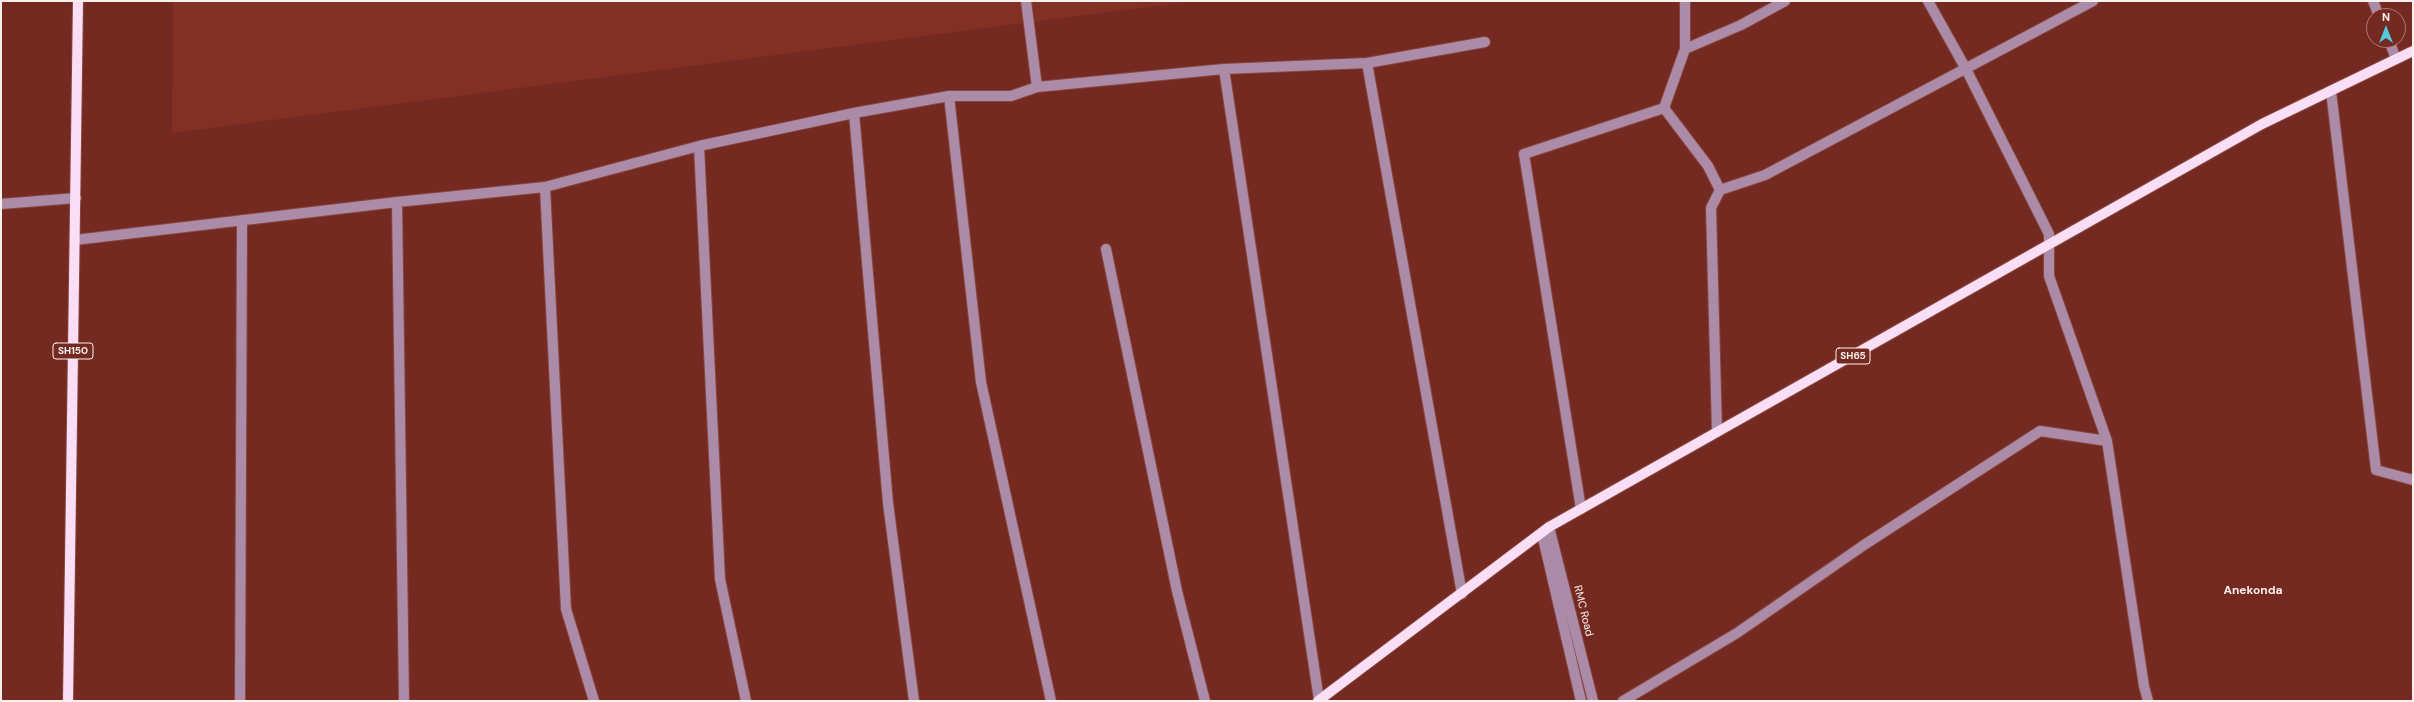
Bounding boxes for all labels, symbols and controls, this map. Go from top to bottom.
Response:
north arrow [2366,8,2406,48]
text: N [2382,10,2390,24]
road number: SH150 [53,343,93,359]
road number: SH65 [1836,348,1870,364]
street label: RMC Road [1570,584,1596,638]
district label: Anekonda [2223,584,2283,598]

